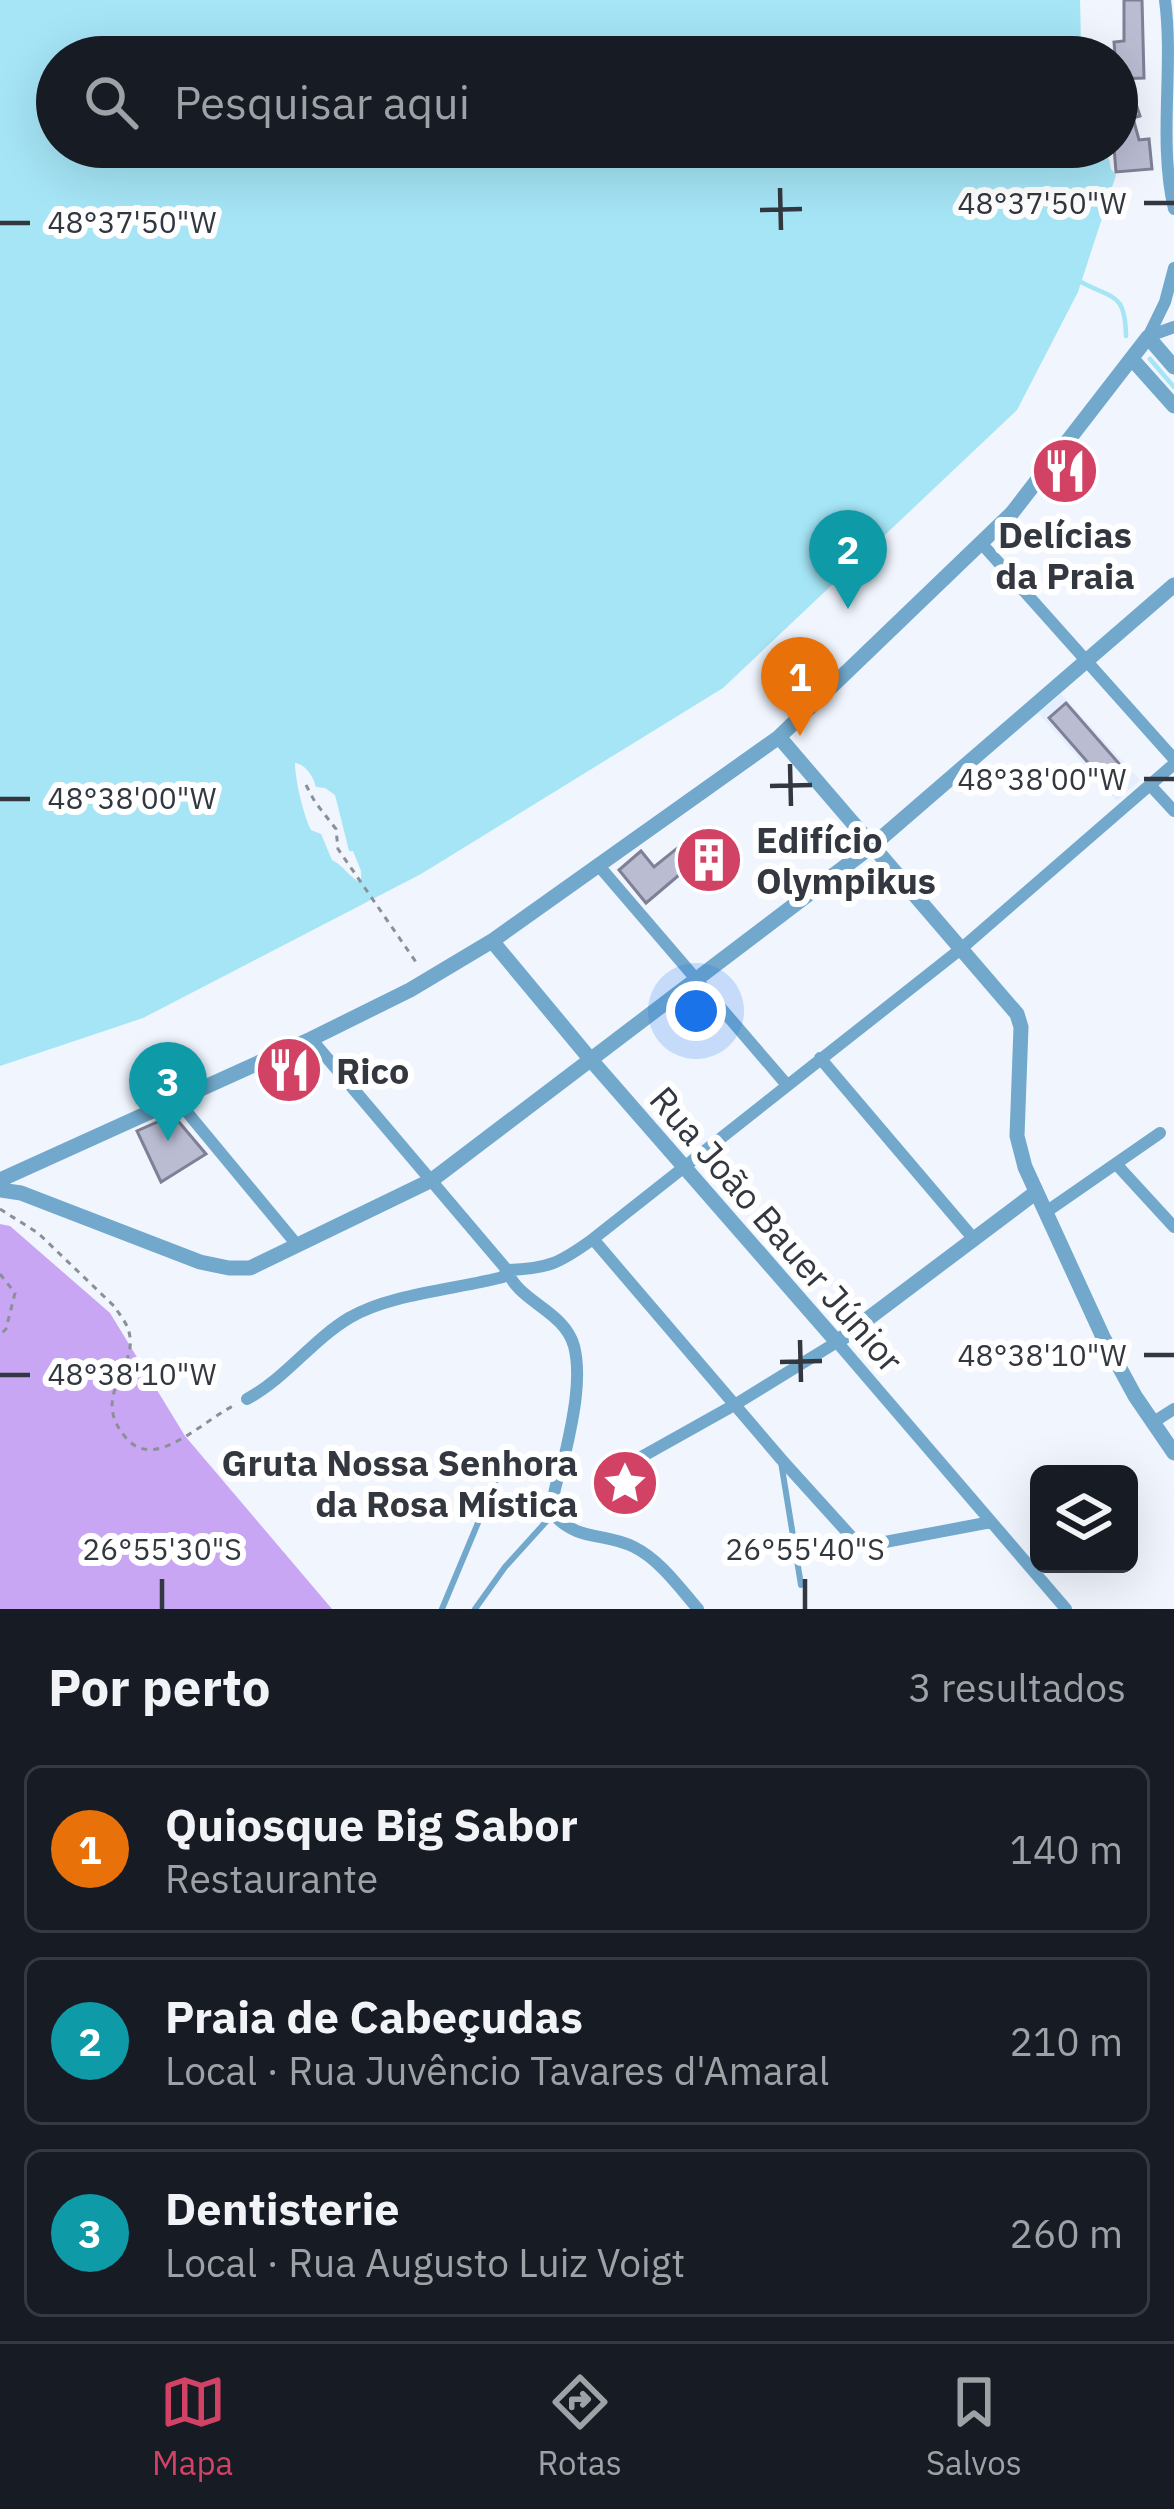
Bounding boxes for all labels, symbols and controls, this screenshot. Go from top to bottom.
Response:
search box [36,36,1138,168]
icon: search [78,69,144,135]
text: Pesquisar aqui [174,73,470,131]
text: 48°37'50"W [957,183,1127,222]
text: 48°37'50"W [47,202,217,241]
restaurant icon: Delícias da Praia [1030,436,1100,506]
pin: 2 [809,510,887,609]
place label: Delícias da Praia [995,511,1135,599]
pin: 1 [761,637,839,736]
text: 48°38'00"W [957,759,1127,798]
text: 48°38'00"W [47,778,217,817]
place label: Edifício Olympikus [756,816,936,904]
building icon: Edifício Olympikus [674,825,744,895]
your location [666,981,726,1041]
restaurant icon: Rico [254,1035,324,1105]
pin: 3 [129,1042,207,1141]
place label: Rico [336,1047,409,1094]
street label: Rua João Bauer Júnior [640,1076,914,1382]
text: 48°38'10"W [957,1335,1127,1374]
text: 48°38'10"W [47,1354,217,1393]
place label: Gruta Nossa Senhora da Rosa Mística [222,1439,578,1527]
place icon: Gruta Nossa Senhora da Rosa Mística [590,1448,660,1518]
map controls [1030,1465,1138,1573]
button: layers [1030,1465,1138,1573]
text: 26°55'30"S [82,1529,242,1568]
text: 26°55'40"S [725,1529,885,1568]
text: Por perto [48,1654,270,1720]
text: 3 resultados [908,1662,1126,1713]
text: Quiosque Big Sabor [165,1795,578,1853]
text: 1 [78,1824,102,1875]
text: 140 m [1010,1824,1123,1875]
text: Restaurante [165,1853,378,1904]
text: Praia de Cabeçudas [165,1987,583,2045]
text: 2 [78,2016,102,2067]
text: 210 m [1010,2016,1123,2067]
text: Local · Rua Juvêncio Tavares d'Amaral [165,2045,829,2096]
text: Dentisterie [165,2179,400,2237]
text: 3 [78,2208,102,2259]
text: 260 m [1010,2208,1123,2259]
text: Local · Rua Augusto Luiz Voigt [165,2237,685,2288]
tab: Mapa [152,2369,233,2484]
tab: Rotas [537,2369,622,2484]
tab: Salvos [926,2369,1022,2484]

